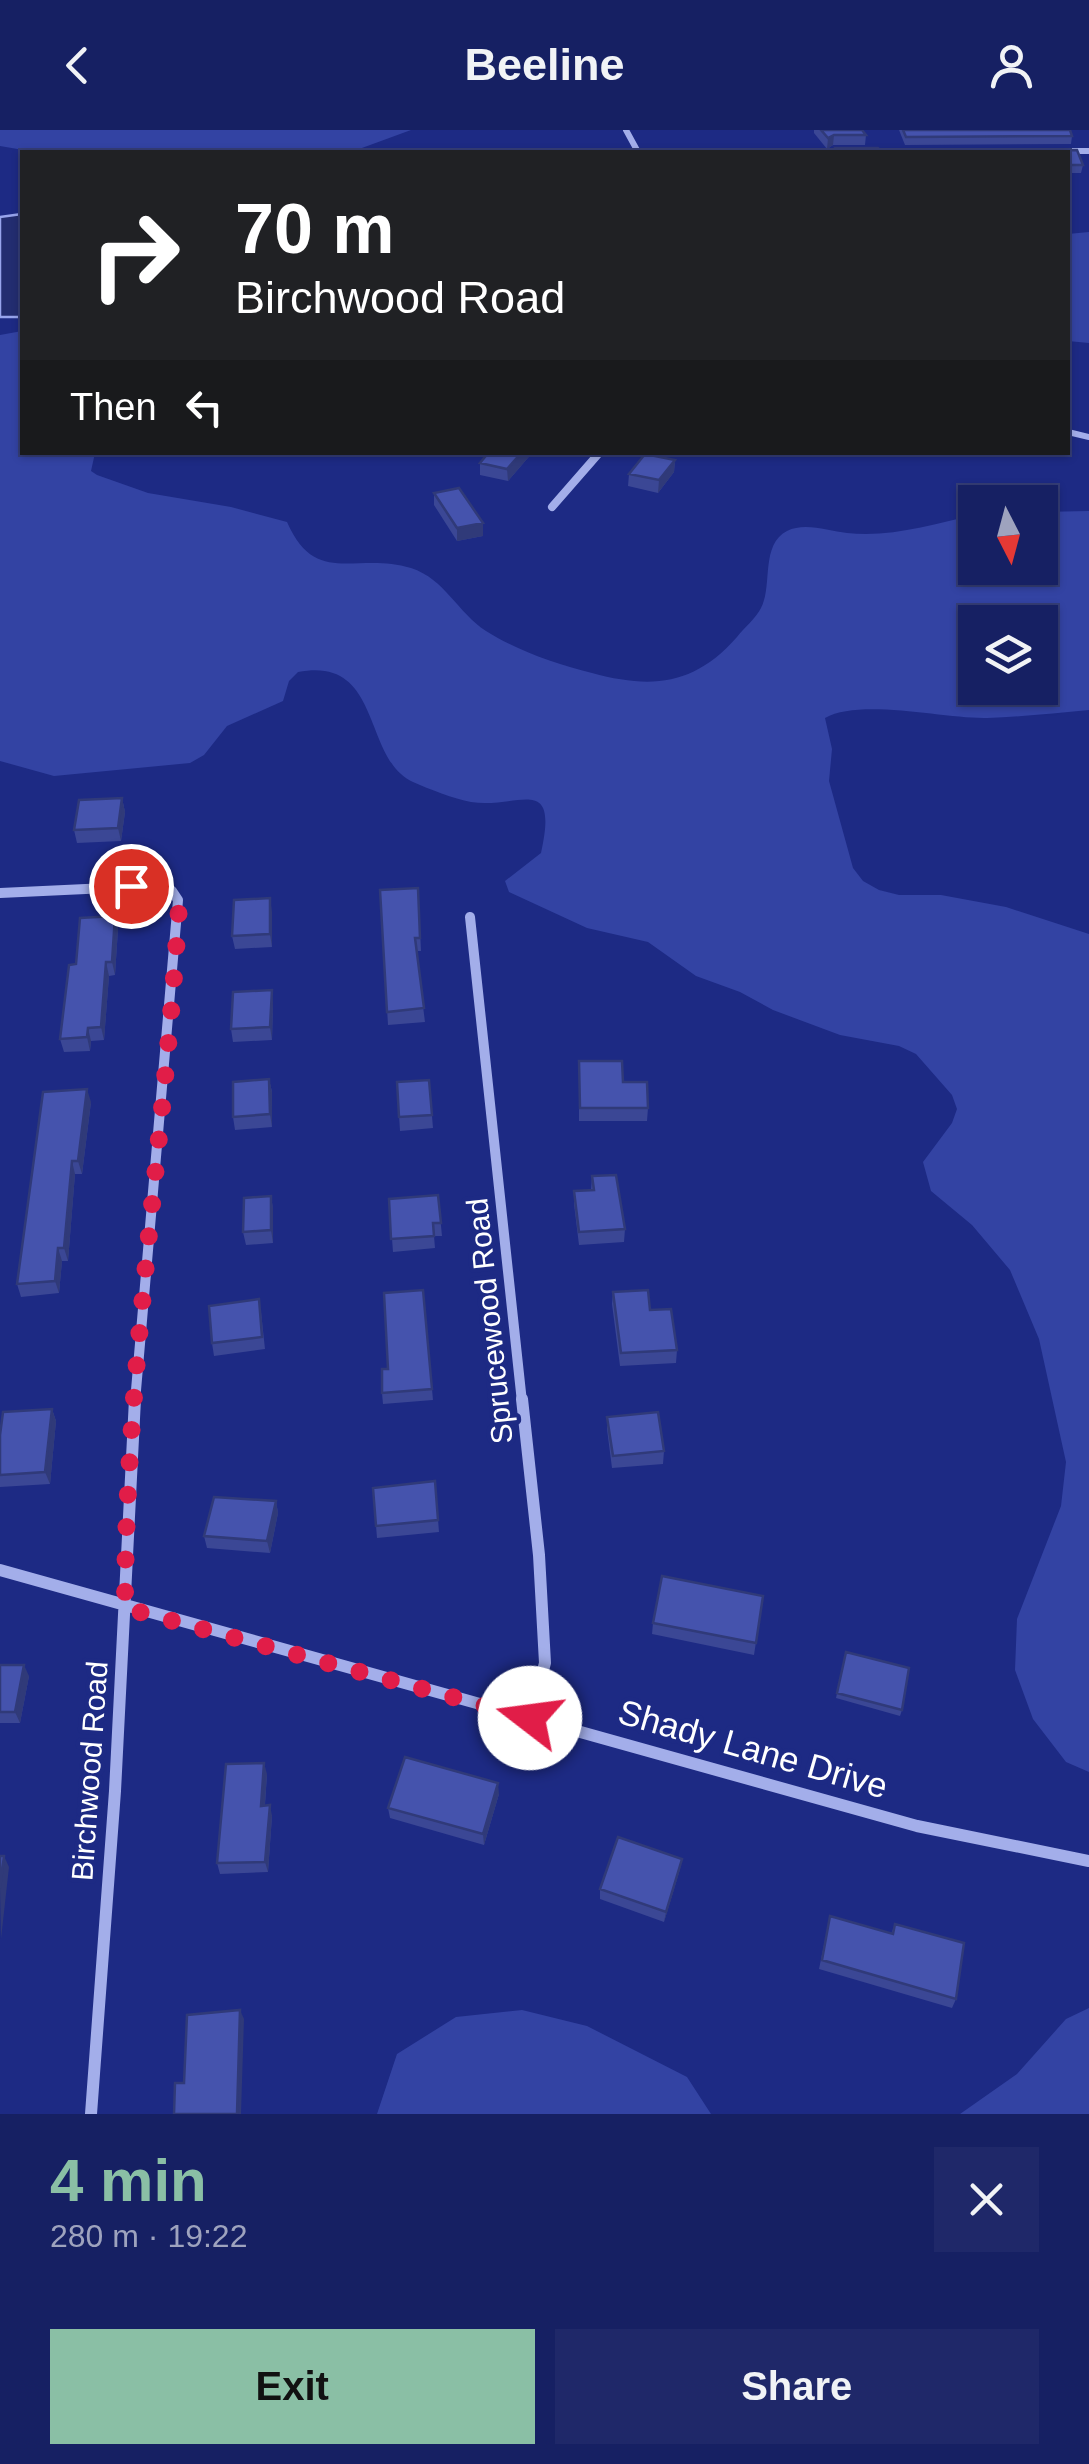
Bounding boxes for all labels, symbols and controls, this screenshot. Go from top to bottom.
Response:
icon: back [50,38,105,93]
icon: person [984,38,1039,93]
text: Beeline [464,39,625,90]
icon: right [70,190,200,320]
text: 70 m [235,190,395,268]
text: Birchwood Road [235,272,565,323]
icon: left [177,380,232,435]
text: Then [70,386,157,428]
north arrow [958,485,1058,585]
map controls [958,485,1058,705]
button: layers [958,605,1058,705]
pin [89,844,174,929]
icon: arrive [104,859,159,914]
street label: Sprucewood Road [460,1197,519,1446]
street label: Birchwood Road [65,1660,114,1882]
position arrow [478,1666,582,1770]
street label: Shady Lane Drive [614,1691,892,1806]
text: 4 min [50,2147,207,2214]
button: close [934,2147,1039,2252]
text: 280 m · 19:22 [50,2218,247,2254]
button: Exit [50,2329,535,2444]
button: Share [555,2329,1039,2444]

